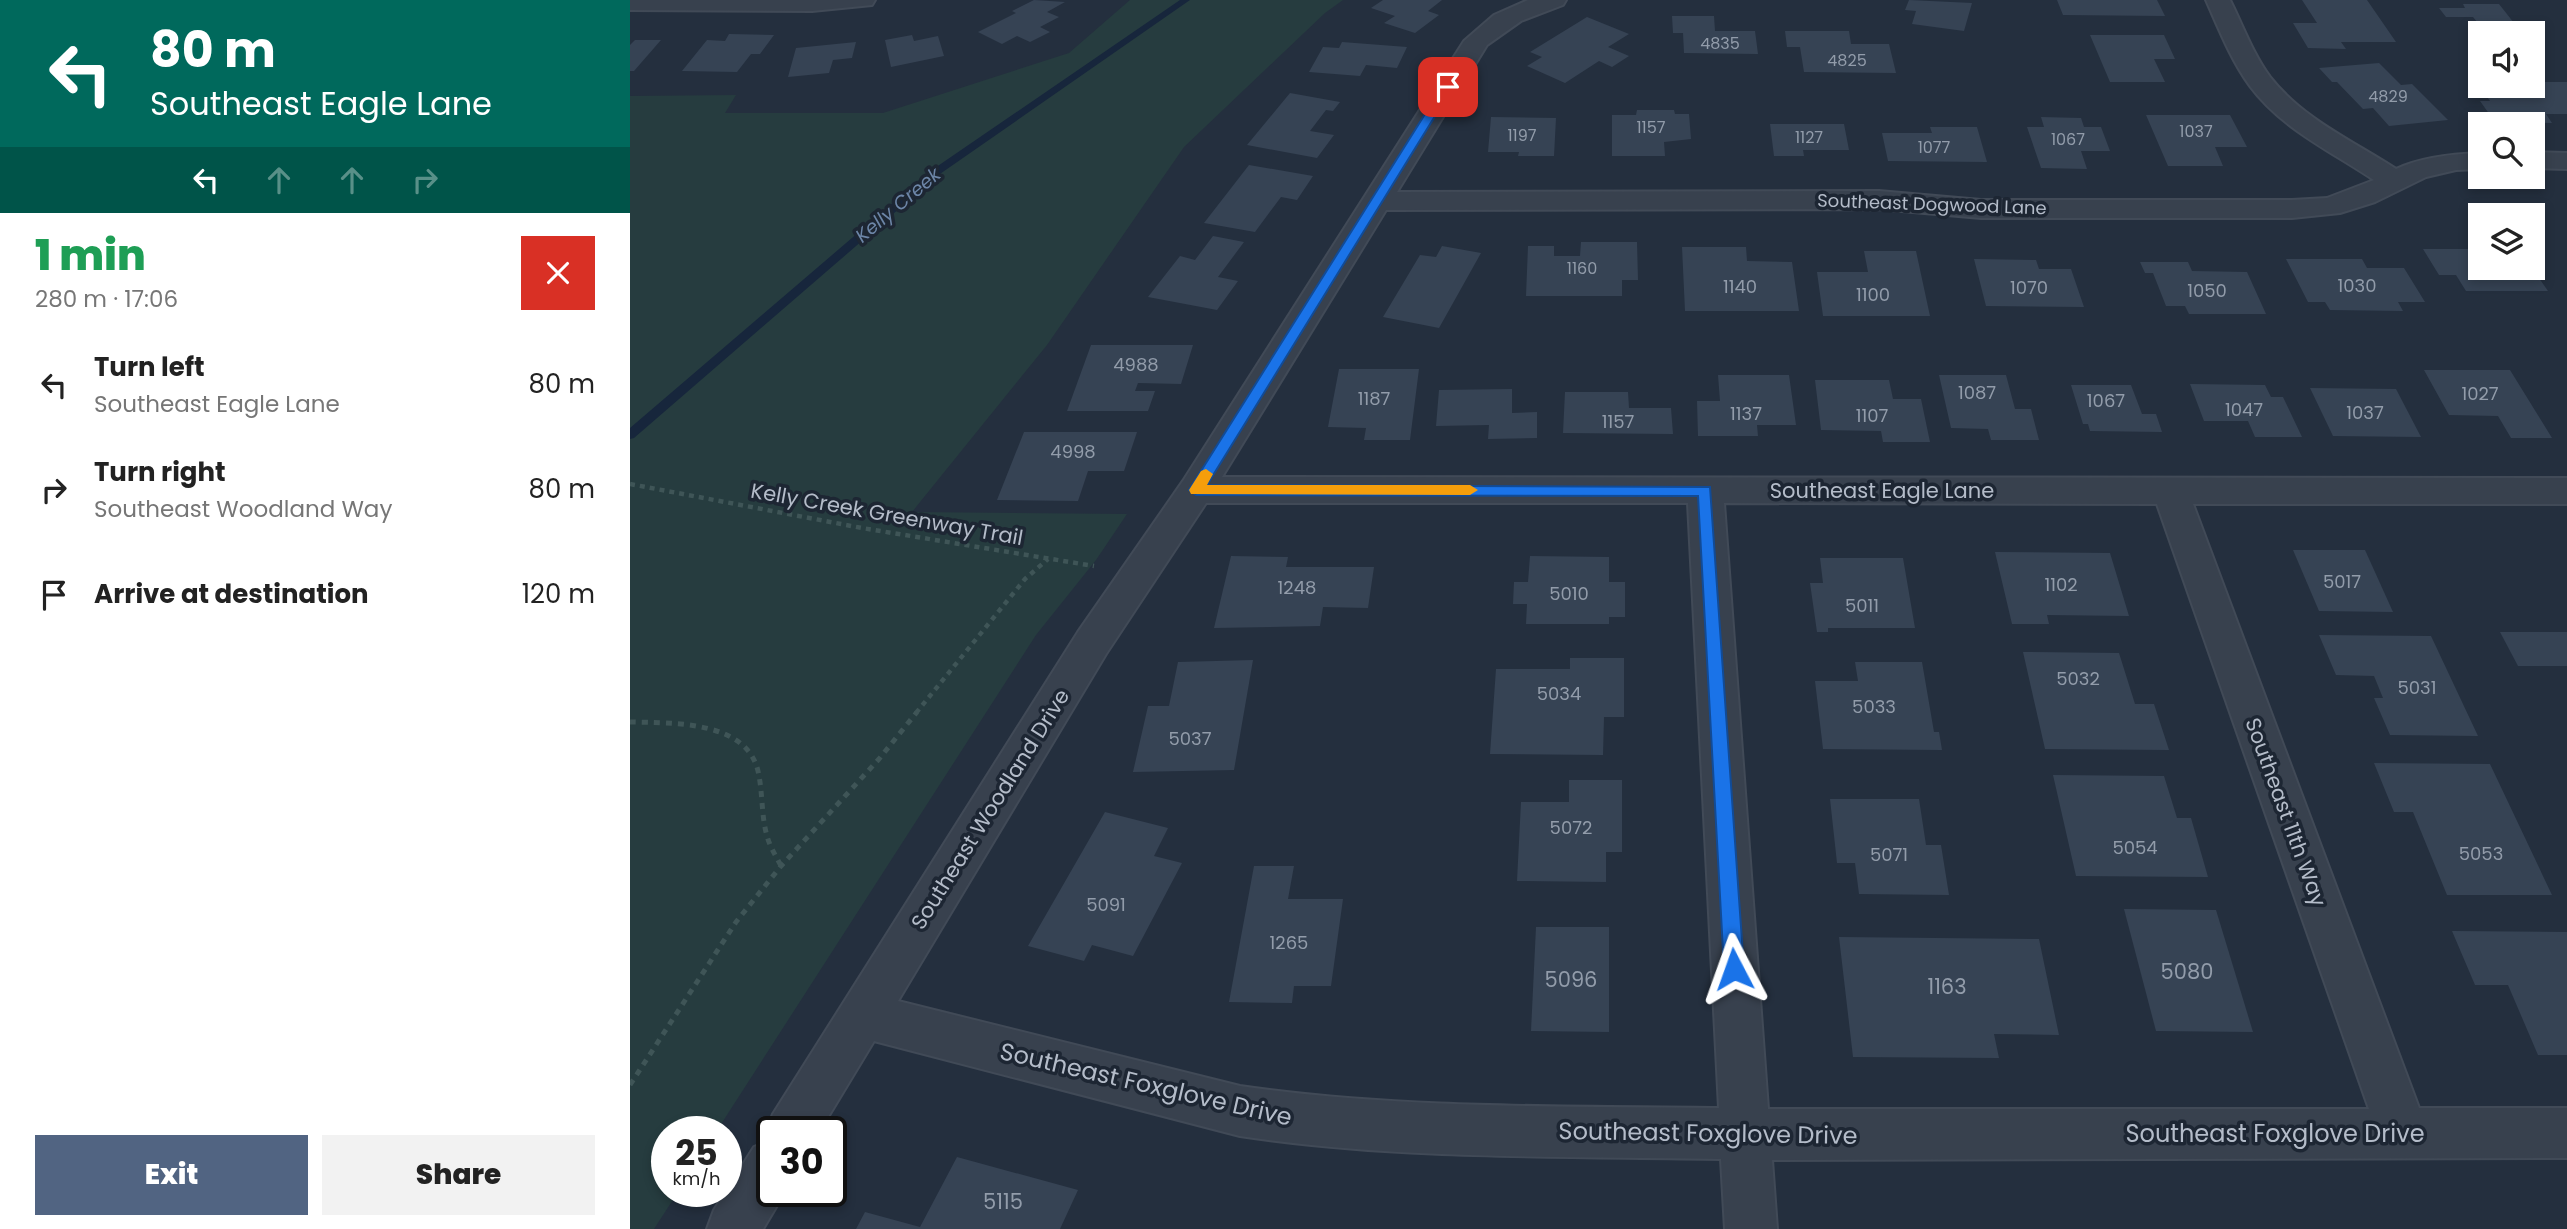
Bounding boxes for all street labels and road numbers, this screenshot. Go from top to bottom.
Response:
street label: Southeast Dogwood Lane [1817,188,2047,220]
street label: Kelly Creek Greenway Trail [749,476,1025,552]
street label: Southeast Eagle Lane [1770,476,1994,505]
street label: Southeast Woodland Drive [904,683,1076,935]
street label: Southeast 11th Way [2238,714,2334,910]
street label: Southeast Foxglove Drive [997,1034,1295,1134]
street label: Southeast Foxglove Drive [1558,1114,1858,1152]
street label: Southeast Foxglove Drive [2125,1117,2425,1150]

